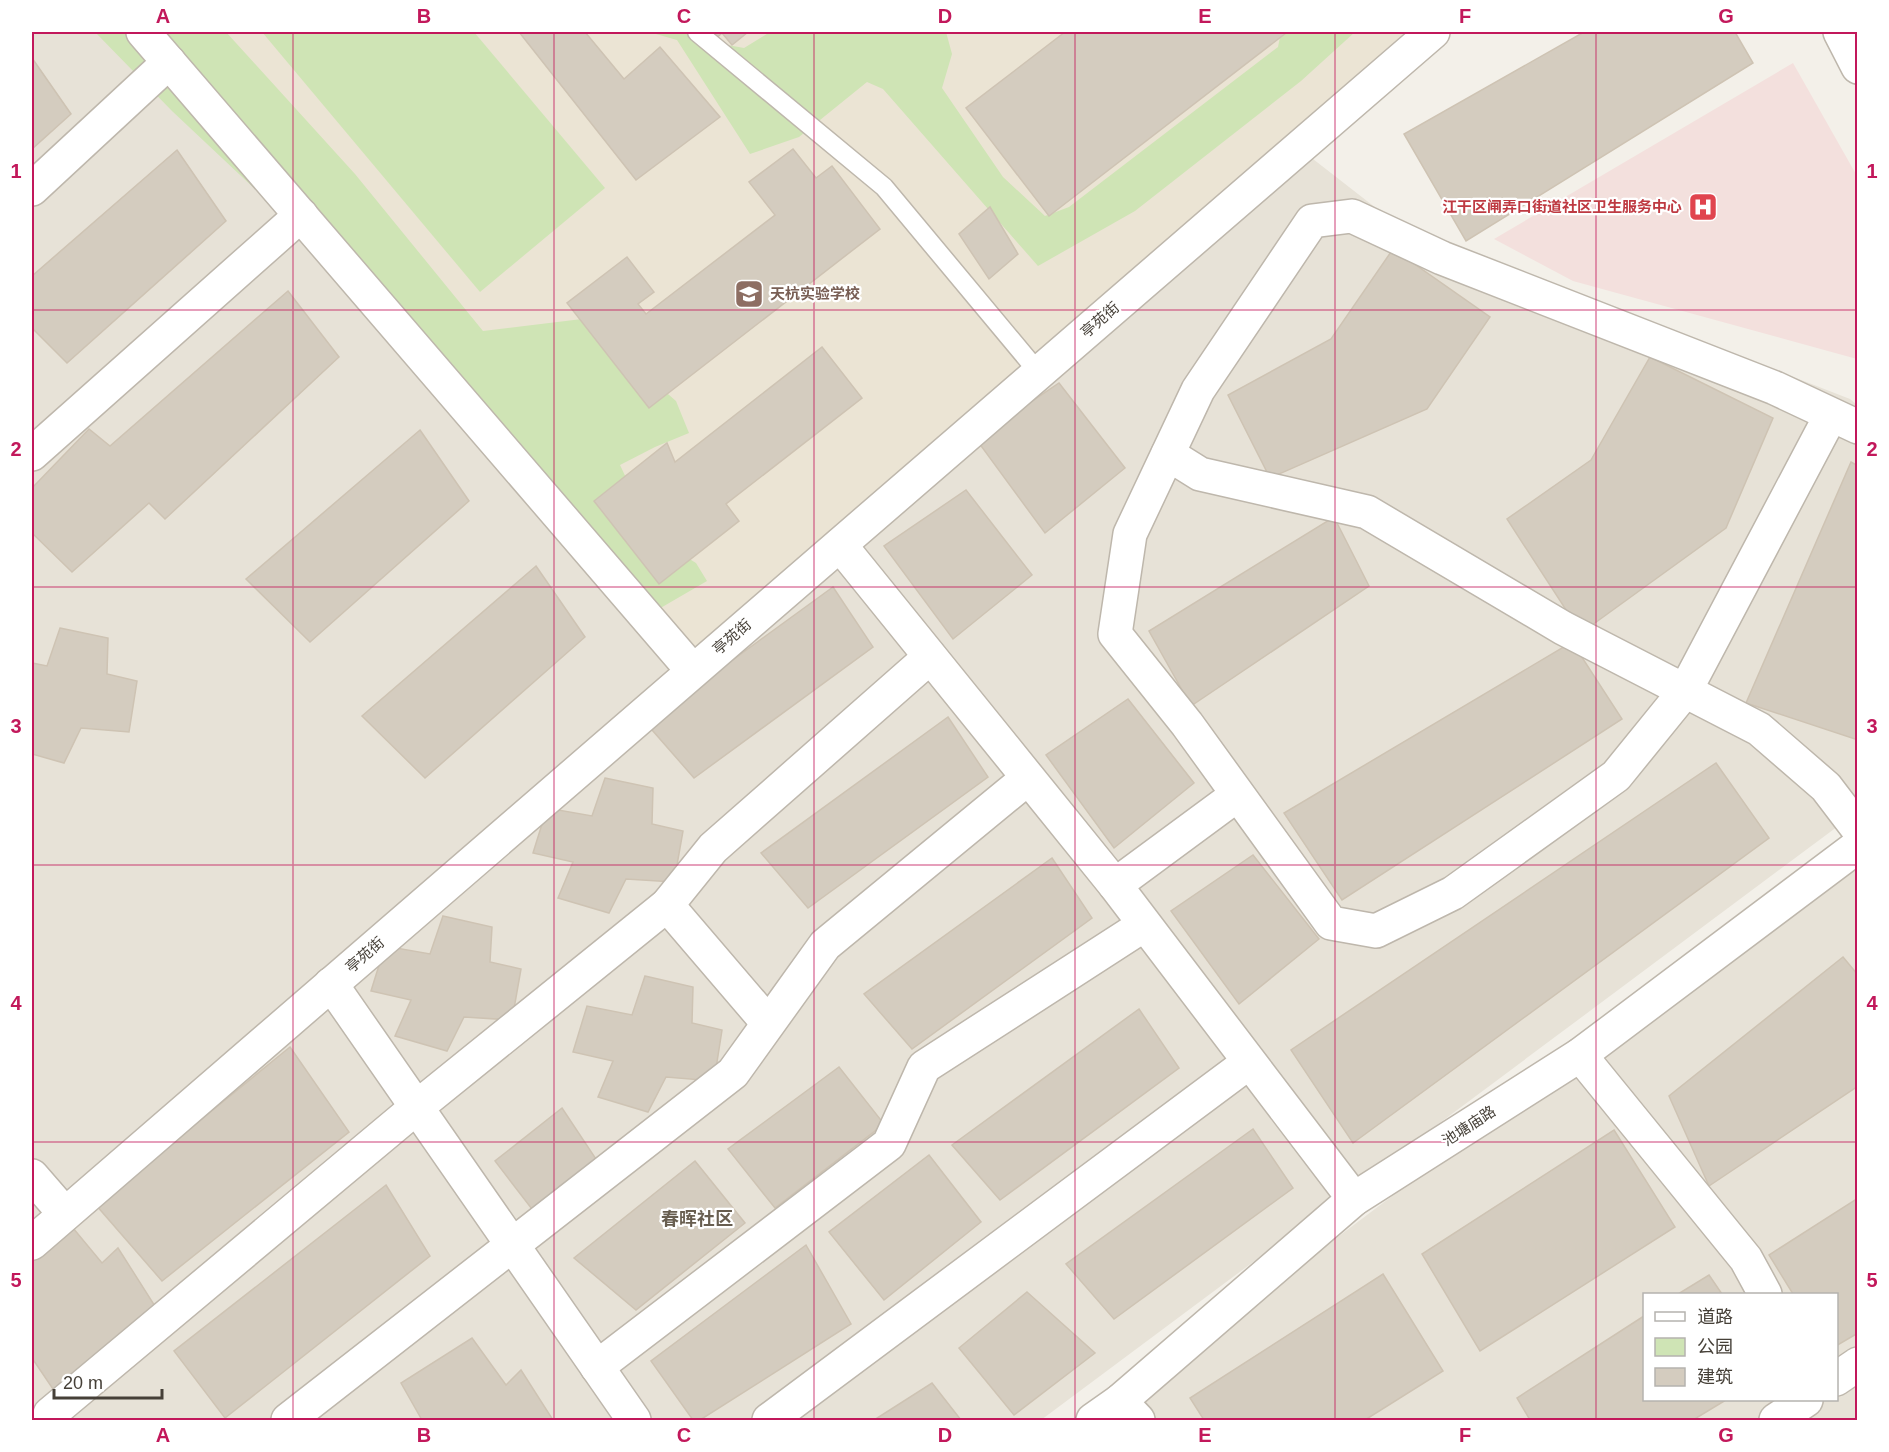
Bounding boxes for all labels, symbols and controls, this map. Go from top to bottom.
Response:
text: A [156,5,170,27]
text: B [417,5,431,27]
text: C [677,5,691,27]
text: D [938,5,952,27]
text: E [1198,5,1212,27]
text: F [1459,5,1471,27]
text: G [1718,5,1734,27]
text: 1 [10,160,22,182]
text: 1 [1866,160,1878,182]
hospital icon: 江干区闸弄口街道社区卫生服务中心 [1687,191,1719,223]
place label: 江干区闸弄口街道社区卫生服务中心 [1442,198,1682,215]
school or university icon: 天杭实验学校 [733,278,765,310]
place label: 天杭实验学校 [770,285,860,302]
street label: 亭苑街 [1077,298,1122,341]
text: 2 [10,438,22,460]
text: 2 [1866,438,1878,460]
street label: 亭苑街 [709,615,754,658]
text: 3 [10,715,22,737]
text: 3 [1866,715,1878,737]
street label: 亭苑街 [342,933,387,976]
text: 4 [10,992,22,1014]
text: 4 [1866,992,1878,1014]
street label: 池塘庙路 [1439,1102,1499,1149]
district label: 春晖社区 [661,1209,733,1229]
text: 5 [10,1269,22,1291]
text: 5 [1866,1269,1878,1291]
legend [1643,1293,1838,1401]
text: 道路 [1697,1307,1733,1327]
text: 公园 [1697,1337,1733,1357]
scale bar [54,1362,162,1400]
text: 建筑 [1697,1367,1733,1387]
text: 20 m [63,1373,103,1393]
text: A [156,1424,170,1446]
text: B [417,1424,431,1446]
text: C [677,1424,691,1446]
text: D [938,1424,952,1446]
text: E [1198,1424,1212,1446]
text: F [1459,1424,1471,1446]
text: G [1718,1424,1734,1446]

